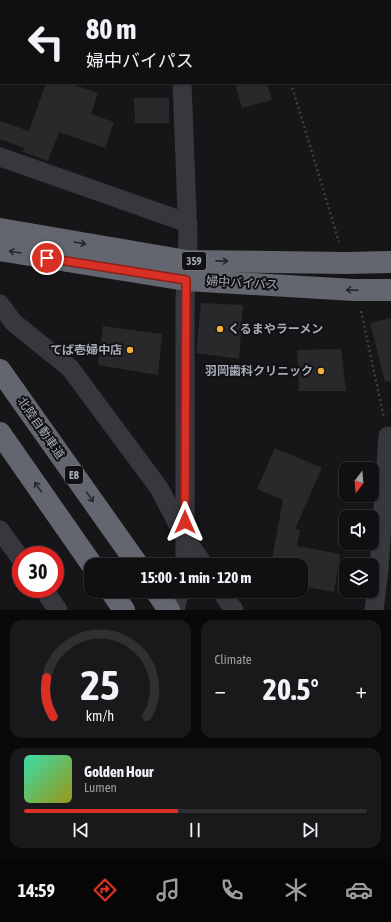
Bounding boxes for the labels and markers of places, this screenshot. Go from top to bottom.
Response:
pin [30,241,64,275]
place label: くるまやラーメン [228,322,323,336]
marker: くるまやラーメン [215,324,225,334]
place label: てば壱婦中店 [50,343,122,357]
marker: てば壱婦中店 [125,345,135,355]
place label: 羽岡歯科クリニック [205,364,313,378]
marker: 羽岡歯科クリニック [316,366,326,376]

